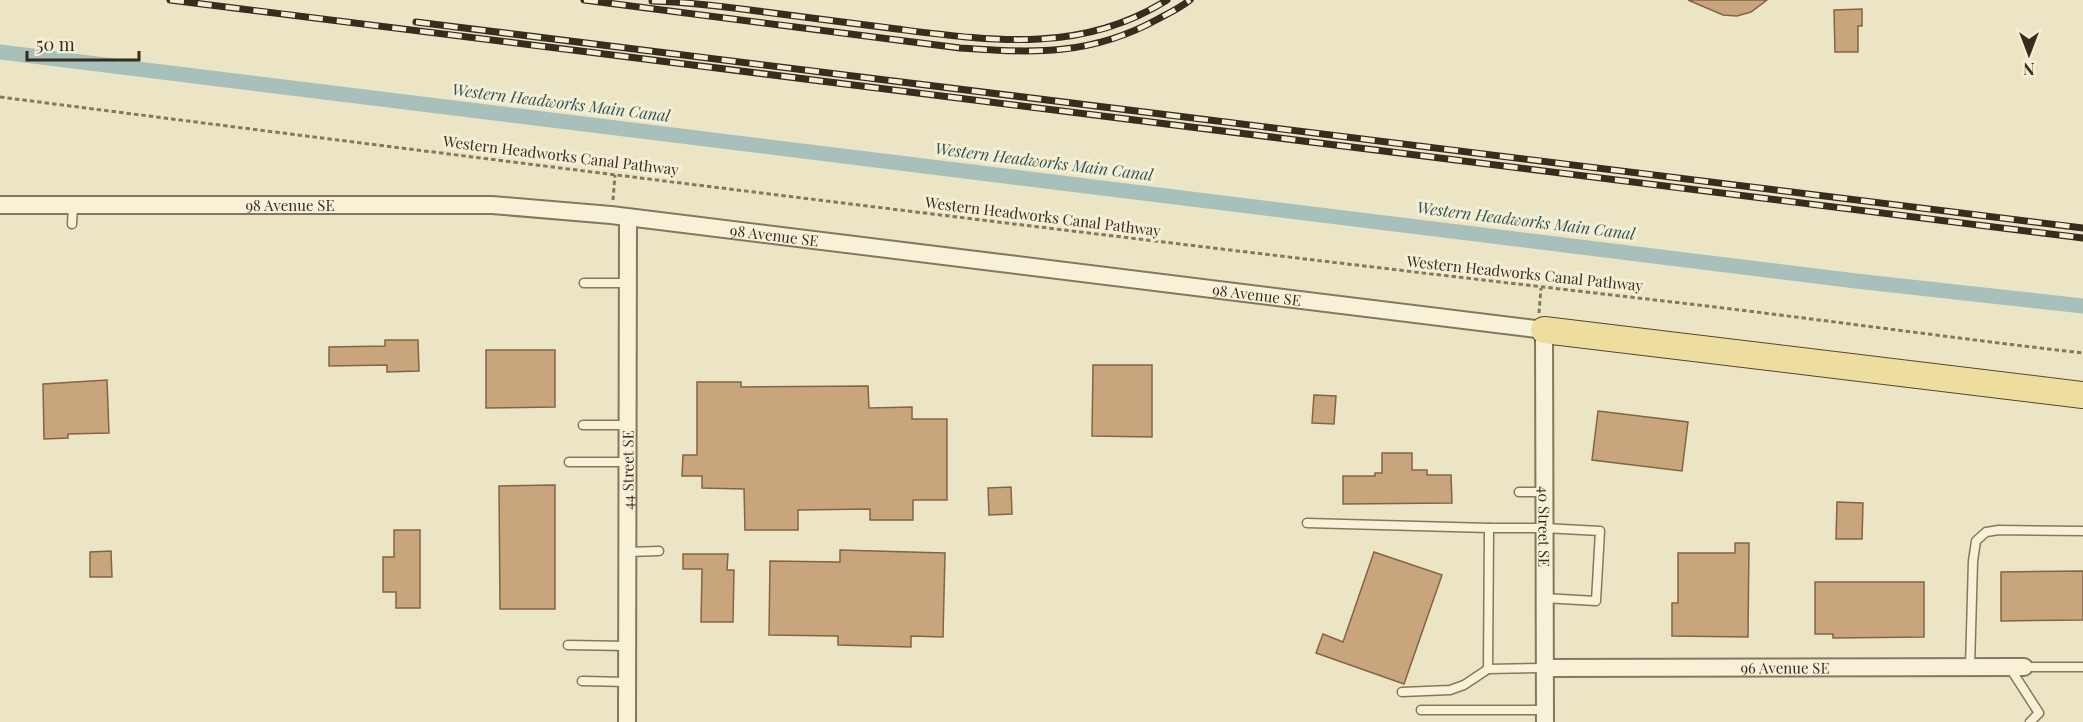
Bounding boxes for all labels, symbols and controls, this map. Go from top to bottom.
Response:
scale bar [27,24,140,62]
north arrow [1999,24,2059,84]
text: 50 m [36,32,75,56]
text: N [2023,59,2035,80]
water label: Western Headworks Main Canal [451,78,672,126]
street label: Western Headworks Canal Pathway [441,130,680,179]
water label: Western Headworks Main Canal [934,137,1155,185]
street label: Western Headworks Canal Pathway [923,191,1162,240]
street label: 98 Avenue SE [245,195,335,215]
water label: Western Headworks Main Canal [1416,196,1637,244]
street label: 98 Avenue SE [729,220,820,251]
street label: Western Headworks Canal Pathway [1405,251,1645,295]
street label: 98 Avenue SE [1211,279,1302,310]
street label: 44 Street SE [617,430,638,510]
street label: 40 Street SE [1534,486,1555,567]
street label: 96 Avenue SE [1740,657,1830,678]

